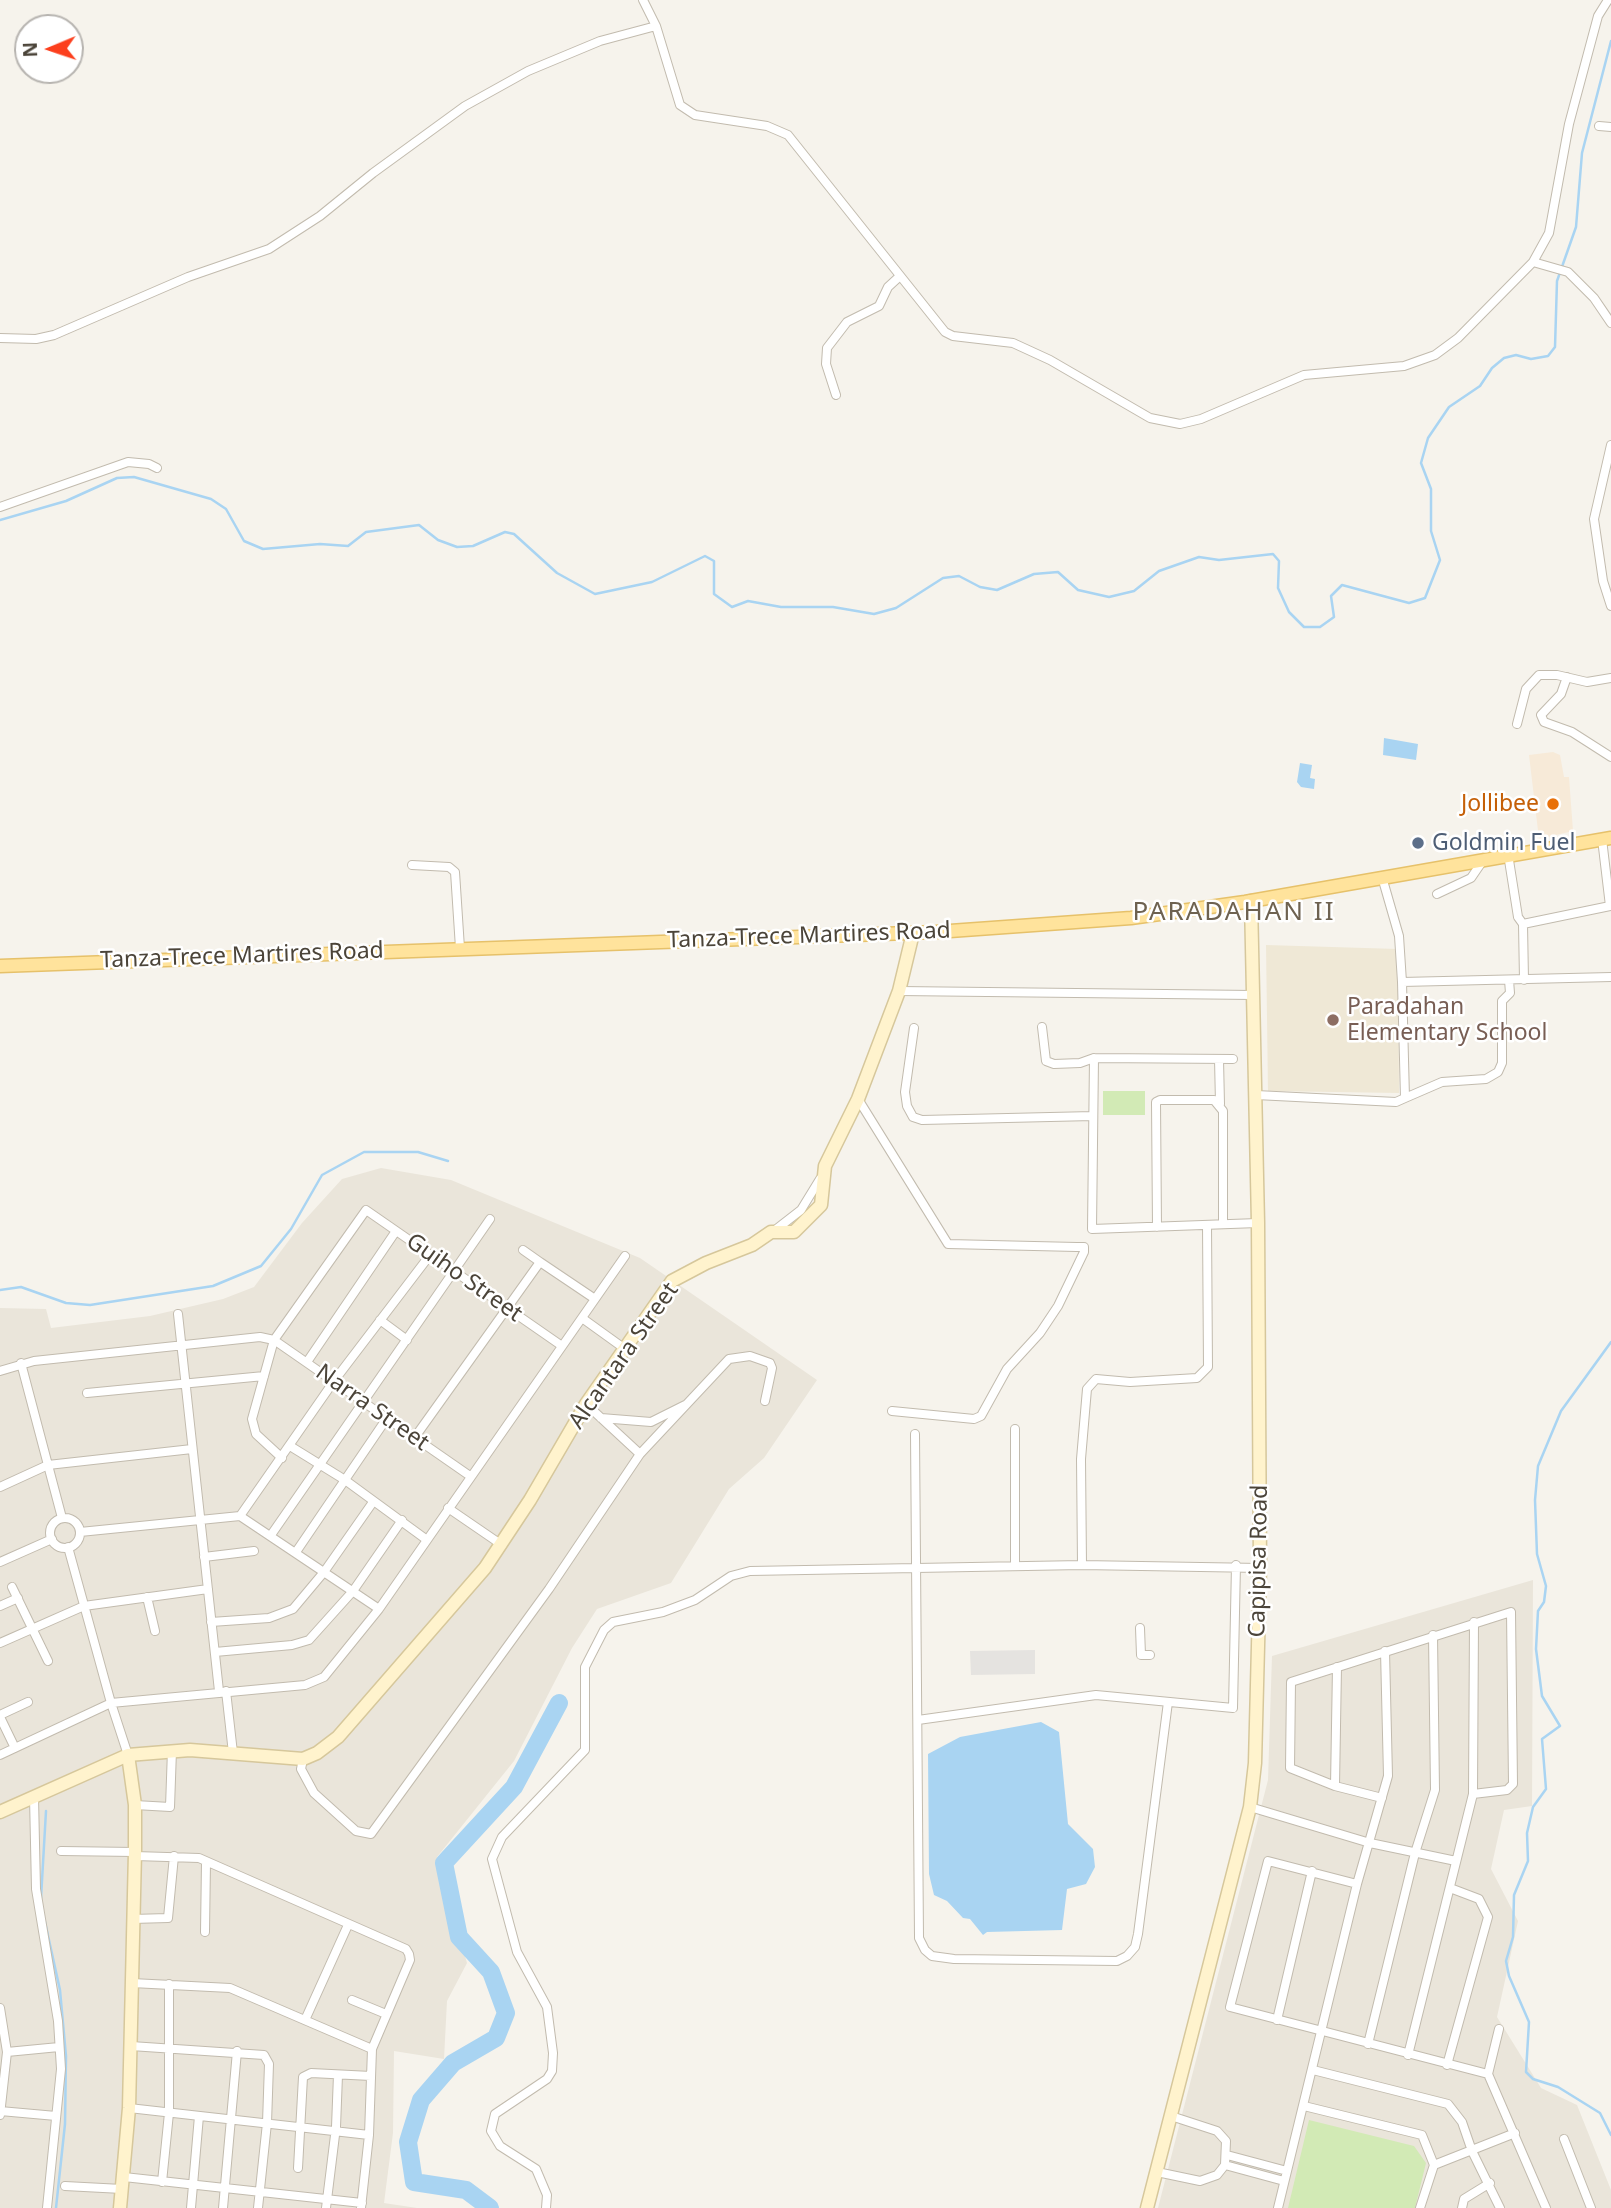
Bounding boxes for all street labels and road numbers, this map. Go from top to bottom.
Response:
street label: Tanza-Trece Martires Road [667,917,951,955]
street label: Tanza-Trece Martires Road [100,937,384,975]
street label: Guiho Street [401,1228,527,1328]
street label: Alcantara Street [563,1278,685,1434]
street label: Narra Street [310,1359,434,1457]
street label: Capipisa Road [1244,1484,1274,1638]

